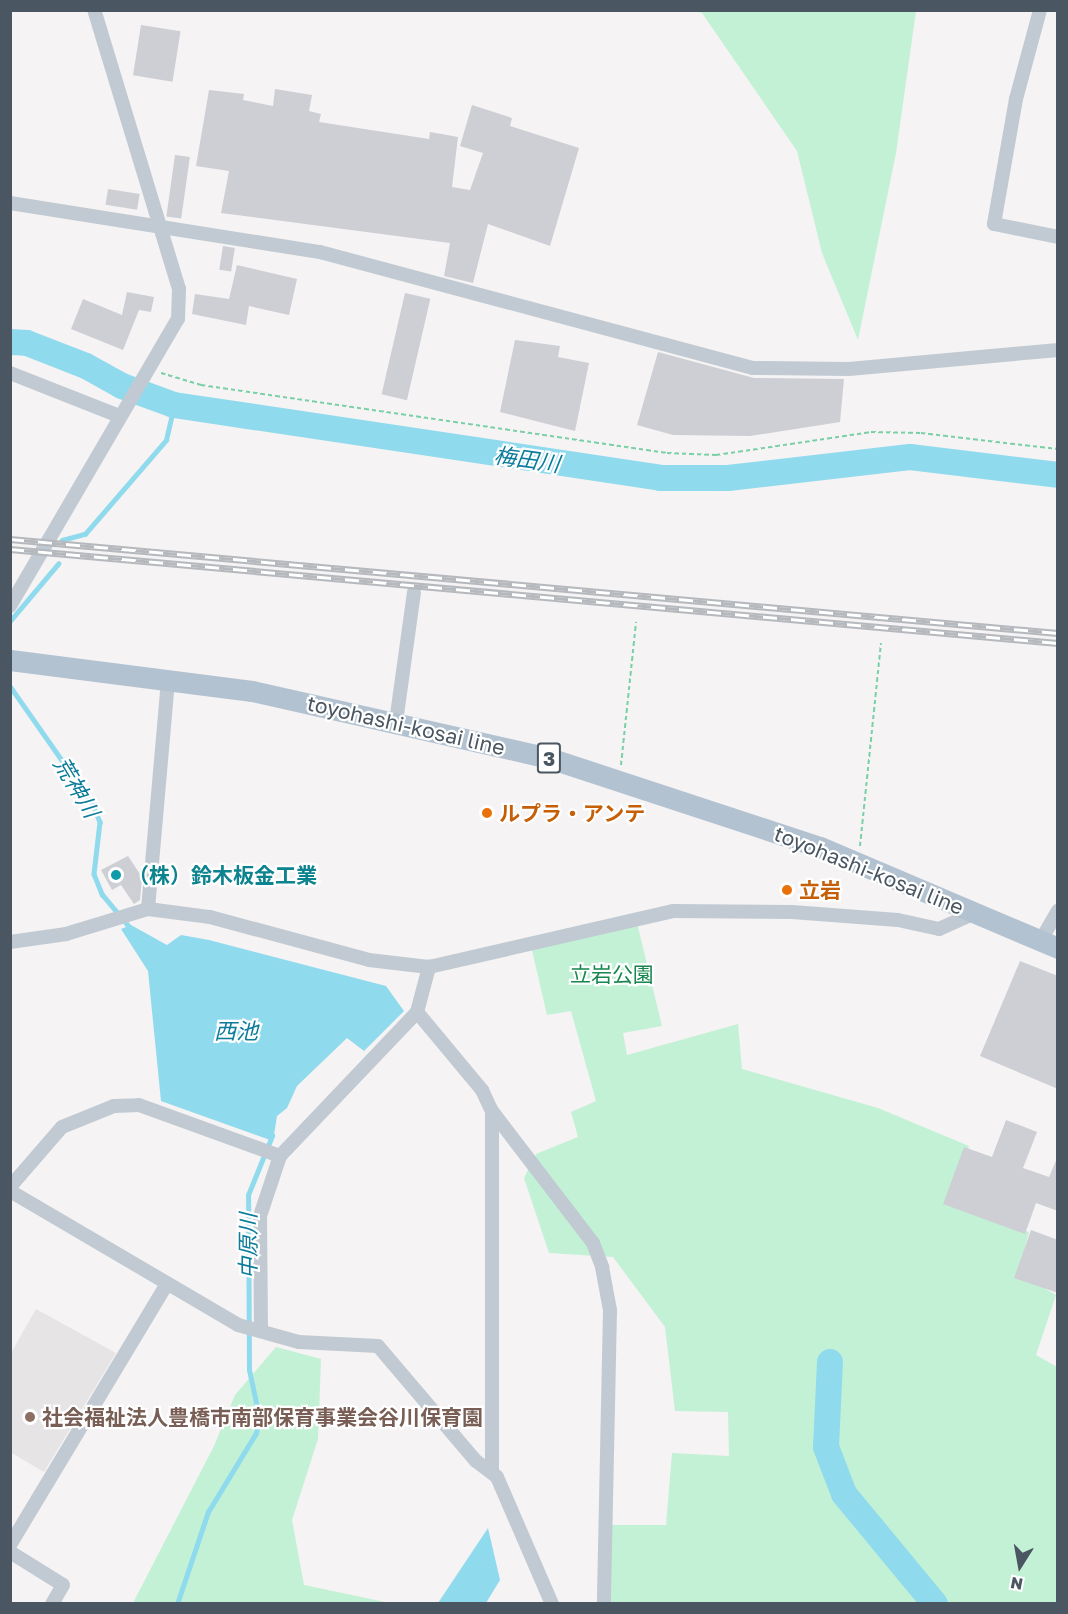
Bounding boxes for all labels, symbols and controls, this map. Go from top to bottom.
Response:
water label: 梅田川 [492,441,562,477]
street label: toyohashi-kosai line [305,690,507,760]
road number: 3 [536,741,562,775]
water label: 荒神川 [49,752,105,822]
place label: ルプラ・アンテ [499,800,646,826]
marker: ルプラ・アンテ [480,806,494,820]
street label: toyohashi-kosai line [770,820,968,920]
place label: （株）鈴木板金工業 [128,862,317,888]
marker: （株）鈴木板金工業 [109,868,123,882]
place label: 立岩 [799,877,841,903]
marker: 立岩 [780,883,794,897]
park label: 立岩公園 [570,961,654,987]
water label: 西池 [214,1018,258,1044]
water label: 中原川 [235,1213,261,1279]
place label: 社会福祉法人豊橋市南部保育事業会谷川保育園 [42,1404,483,1430]
marker: 社会福祉法人豊橋市南部保育事業会谷川保育園 [23,1410,37,1424]
north arrow [990,1536,1050,1596]
text: N [1009,1573,1024,1595]

